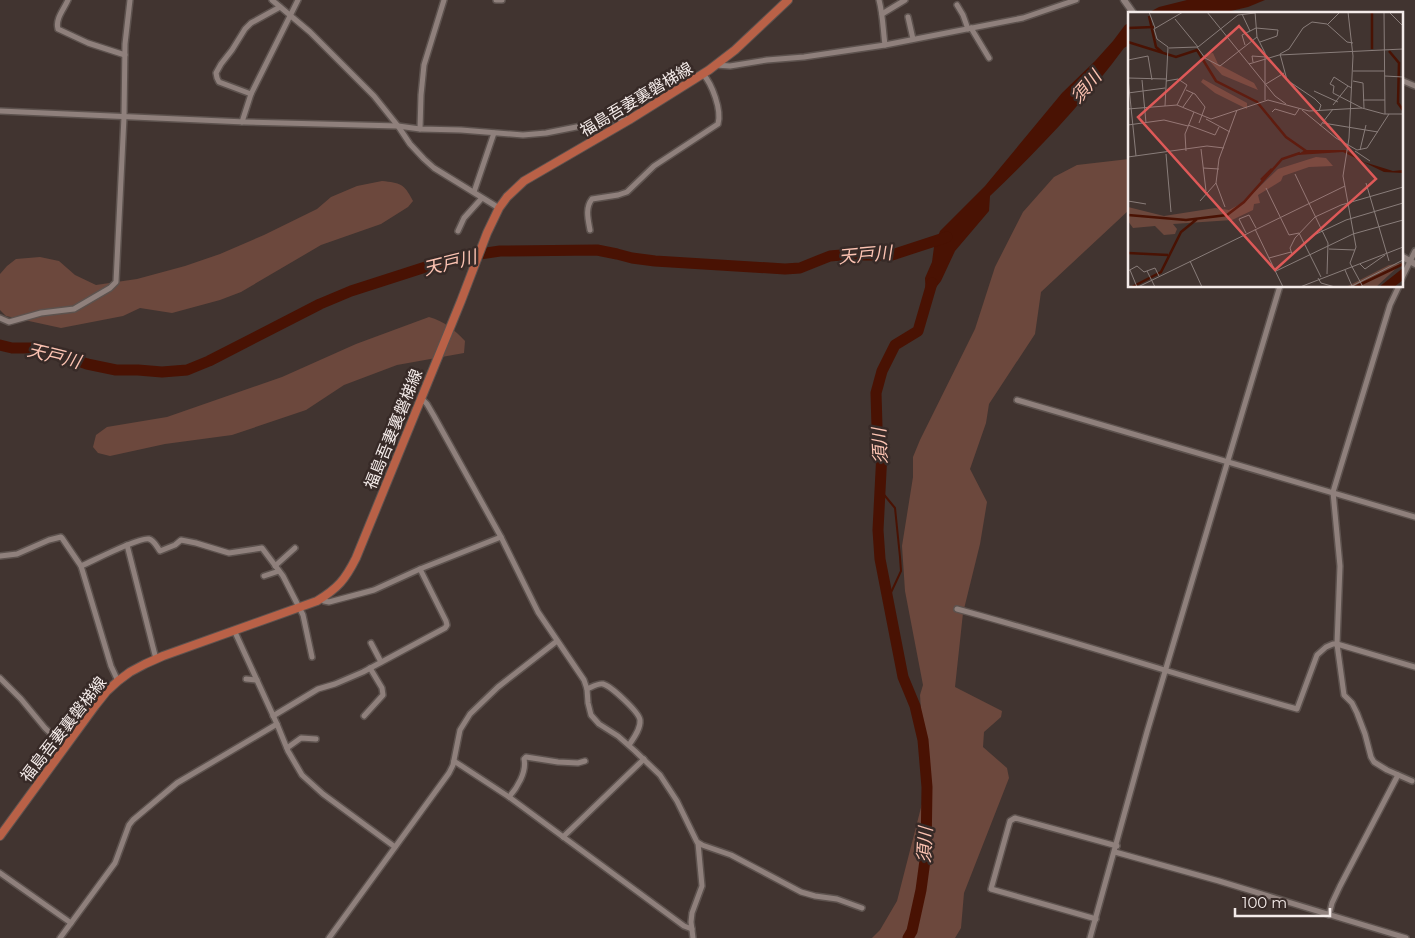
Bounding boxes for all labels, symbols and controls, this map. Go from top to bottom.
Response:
inset map [1128,12,1402,288]
street label: 福島吾妻裏磐梯線 [576,58,696,141]
water label: 須川 [1066,65,1107,108]
water label: 天戸川 [837,242,895,268]
water label: 天戸川 [421,245,481,280]
water label: 天戸川 [25,339,85,374]
street label: 福島吾妻裏磐梯線 [361,366,426,492]
water label: 須川 [868,425,892,465]
street label: 福島吾妻裏磐梯線 [17,673,110,786]
water label: 須川 [913,824,937,864]
scale bar [1235,886,1330,918]
text: 100 m [1242,893,1287,912]

